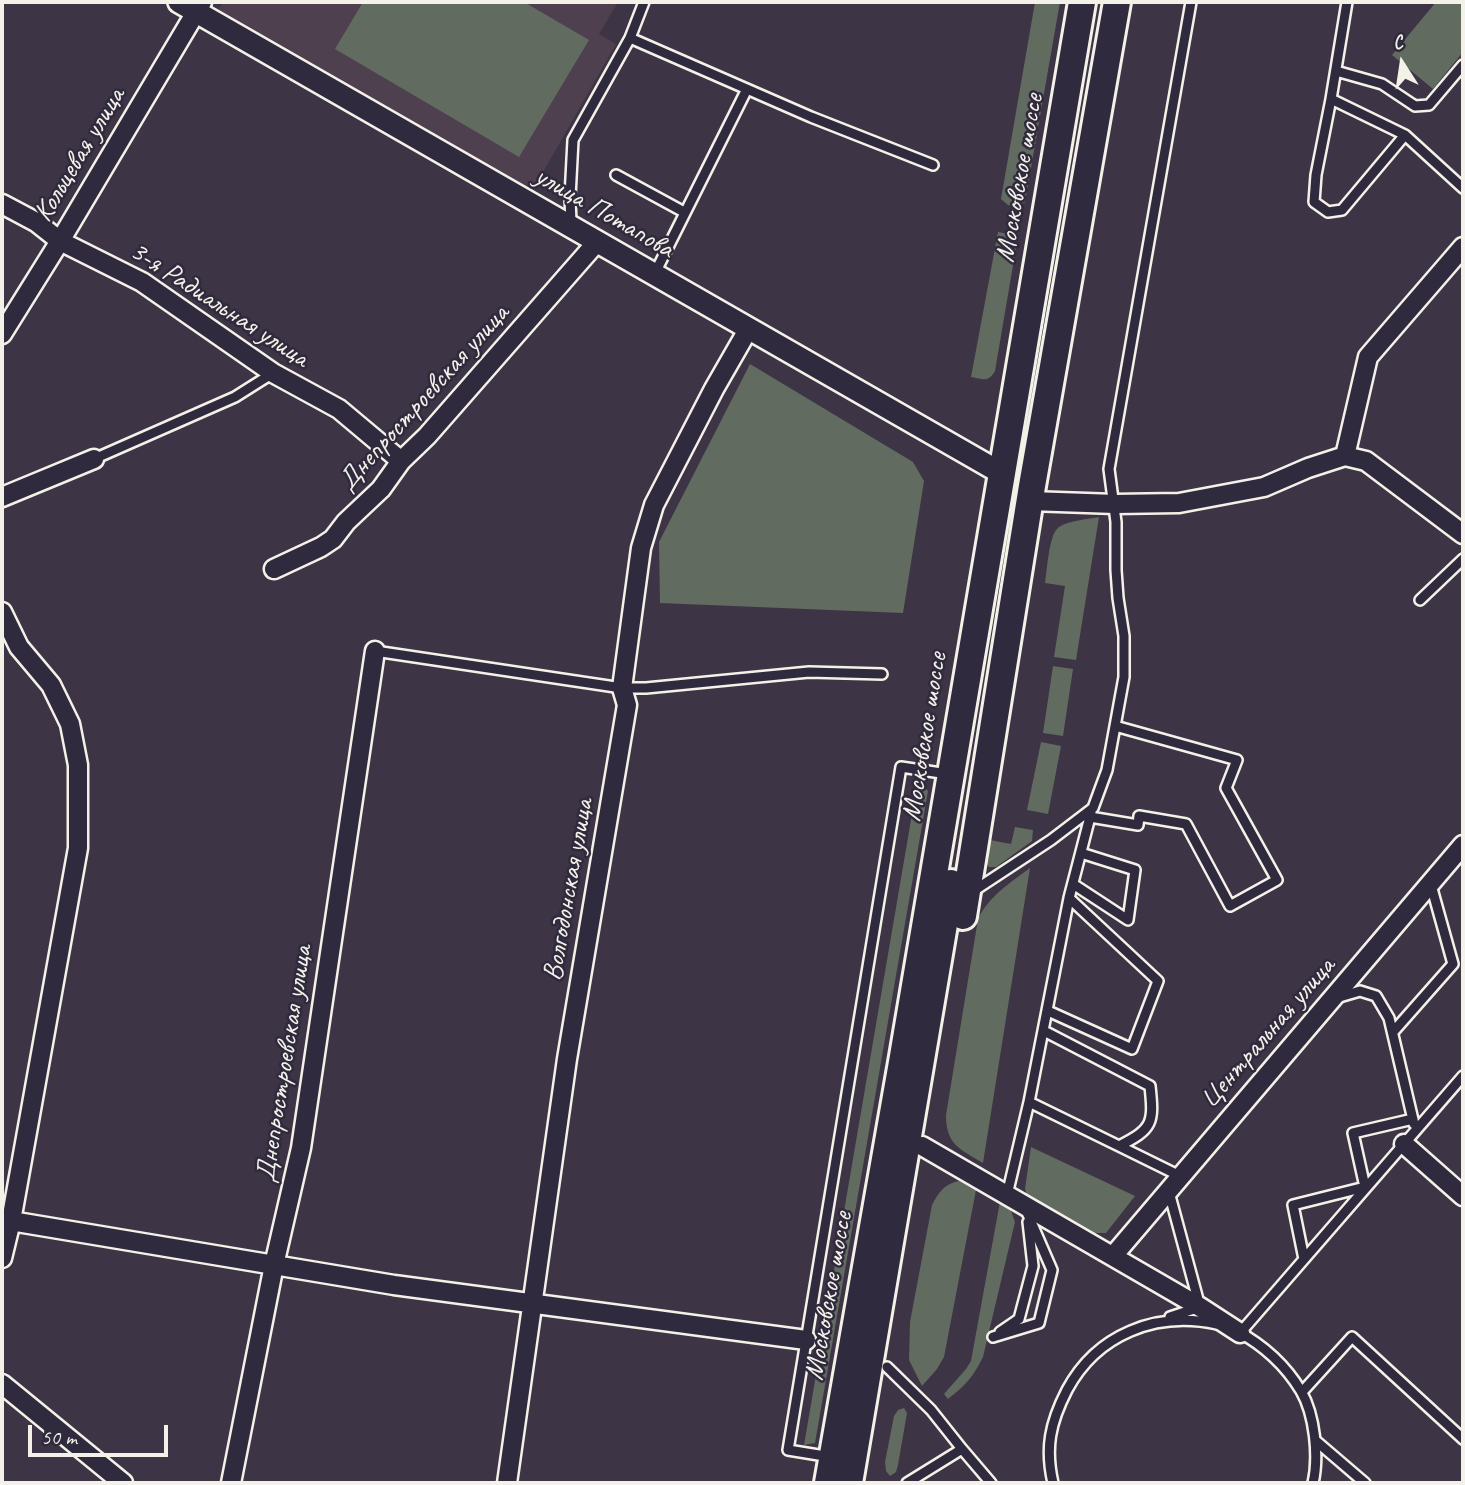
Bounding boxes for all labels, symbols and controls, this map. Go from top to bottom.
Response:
north arrow [1367,28,1437,98]
text: С [1391,30,1405,55]
street label: Кольцевая улица [27,82,133,228]
street label: Московское шоссе [989,91,1051,265]
street label: улица Потапова [528,160,680,266]
street label: 3-я Радиальная улица [123,235,315,375]
street label: Днепростроевская улица [331,298,517,498]
street label: Московское шоссе [895,650,955,824]
street label: Волгодонская улица [536,796,602,984]
street label: Днепростроевская улица [250,943,320,1185]
street label: Центральная улица [1193,951,1343,1115]
street label: Московское шоссе [798,1209,860,1383]
scale bar [32,1412,172,1456]
text: 50 m [41,1424,77,1450]

